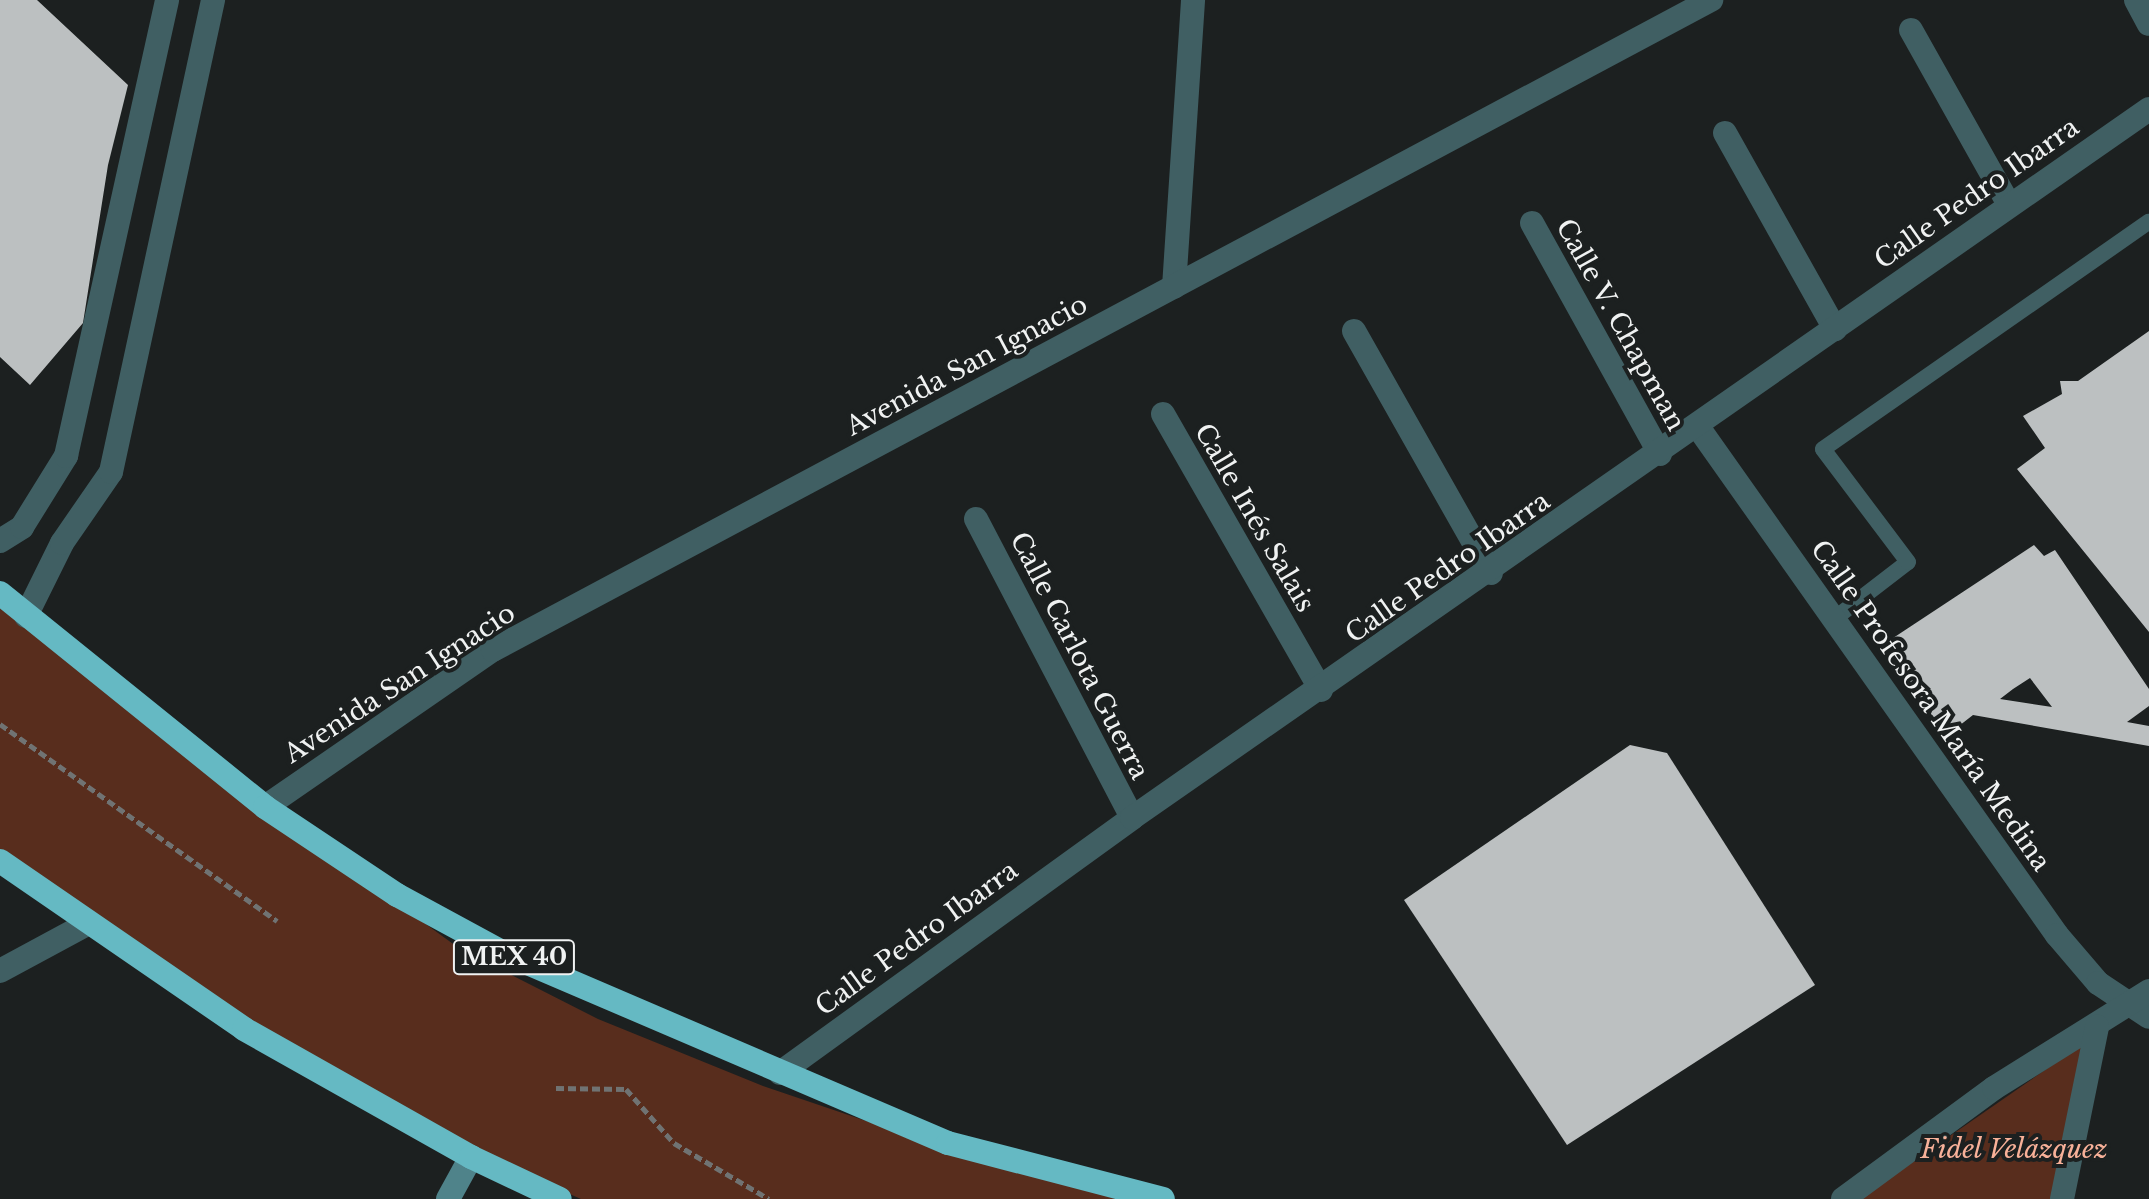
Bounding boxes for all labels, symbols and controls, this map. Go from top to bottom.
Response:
street label: Calle Pedro Ibarra [1869,112,2085,276]
street label: Calle V. Chapman [1549,213,1691,437]
street label: Avenida San Ignacio [841,289,1093,443]
street label: Calle Inés Salais [1187,418,1321,618]
street label: Calle Pedro Ibarra [1340,486,1556,650]
street label: Calle Carlota Guerra [1003,527,1155,785]
street label: Calle Profesora María Medina [1803,534,2057,878]
street label: Avenida San Ignacio [279,598,521,770]
street label: Calle Pedro Ibarra [810,855,1024,1023]
road number: MEX 40 [452,937,576,977]
park label: Fidel Velázquez [1920,1134,2108,1166]

